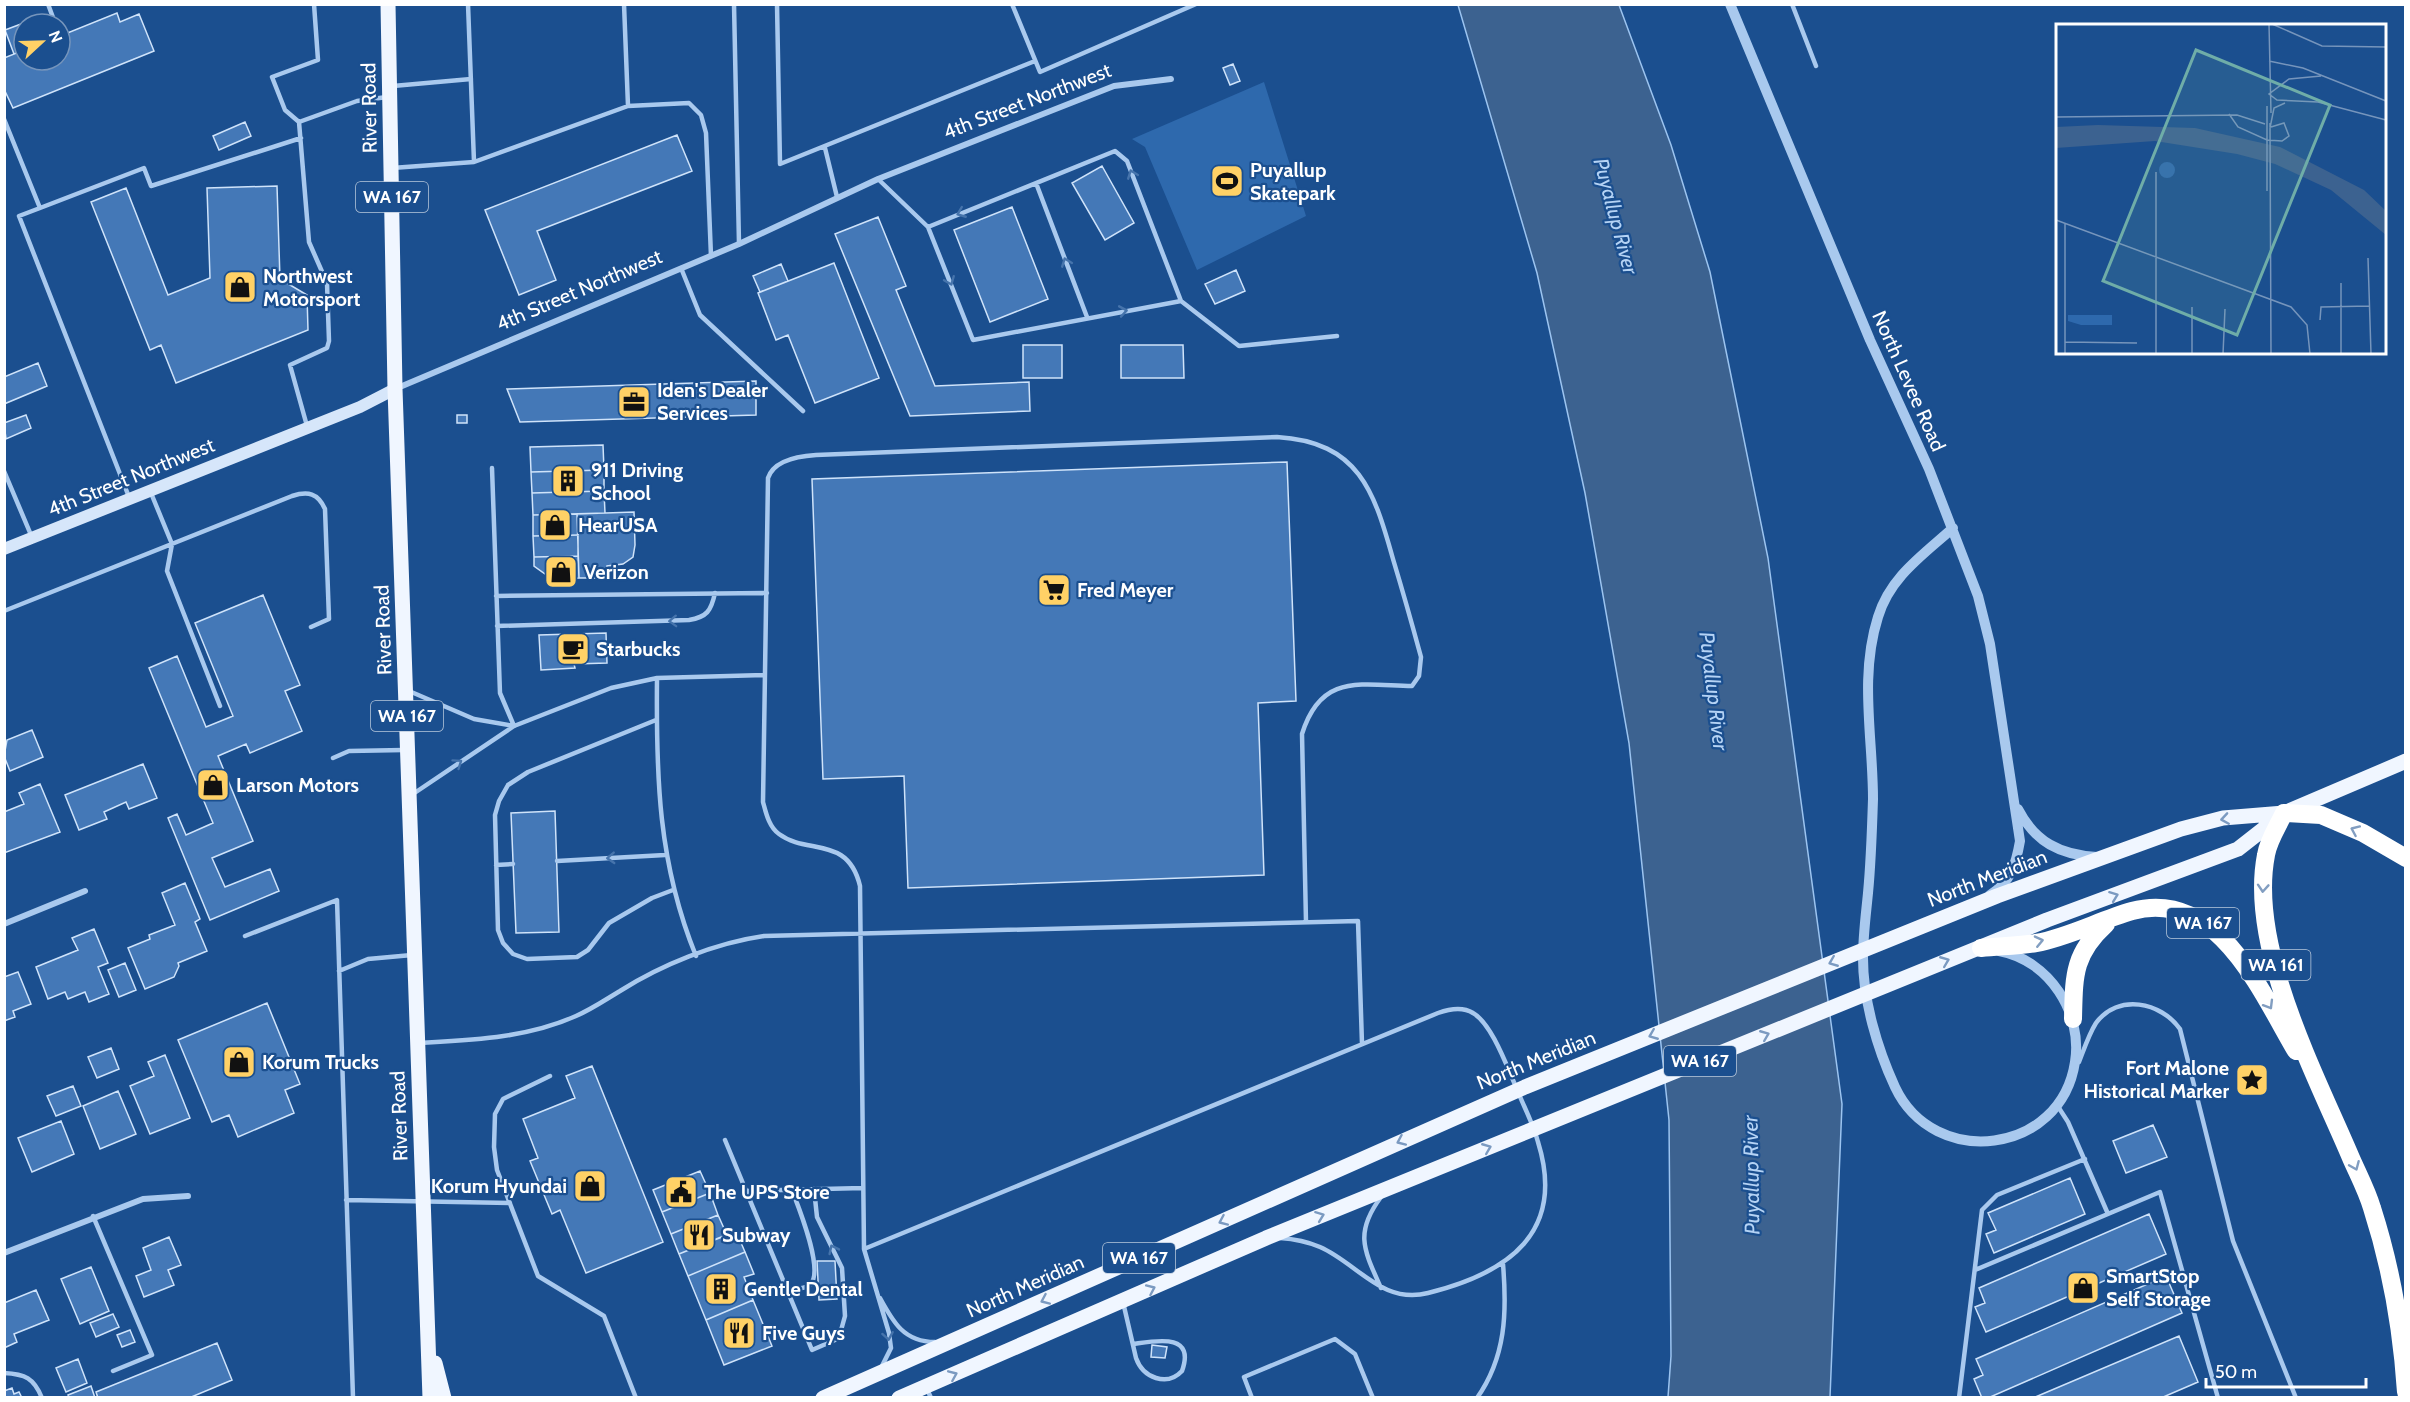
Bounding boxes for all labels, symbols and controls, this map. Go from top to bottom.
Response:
north arrow [12,12,72,72]
inset map [2056,24,2386,354]
text: N [45,28,66,45]
street label: 4th Street Northwest [940,58,1115,144]
street label: River Road [356,63,382,153]
water label: Puyallup River [1588,155,1644,278]
place label: Puyallup Skatepark [1250,158,1336,205]
sports icon: Puyallup Skatepark [1209,163,1245,199]
one-way arrow [1127,169,1139,180]
road number: WA 167 [356,182,428,212]
one-way arrow [956,206,967,218]
street label: 4th Street Northwest [493,244,666,336]
one-way arrow [1061,257,1074,268]
place label: Northwest Motorsport [263,264,360,311]
shop icon: Northwest Motorsport [222,269,258,305]
one-way arrow [943,275,955,286]
one-way arrow [1119,305,1128,317]
street label: North Levee Road [1867,307,1951,455]
place label: Iden's Dealer Services [657,378,768,425]
office icon: Iden's Dealer Services [616,384,652,420]
street label: 4th Street Northwest [44,432,218,521]
place label: 911 Driving School [591,458,683,505]
building icon: 911 Driving School [550,463,586,499]
shop icon: HearUSA [537,507,573,543]
place label: HearUSA [578,513,658,537]
shop icon: Verizon [543,554,579,590]
place label: Verizon [584,560,649,584]
supermarket icon: Fred Meyer [1036,572,1072,608]
place label: Fred Meyer [1077,578,1174,602]
street label: River Road [369,584,397,676]
one-way arrow [668,614,677,627]
water label: Puyallup River [1694,630,1734,753]
cafe icon: Starbucks [555,631,591,667]
place label: Starbucks [596,637,681,661]
road number: WA 167 [371,701,443,731]
one-way arrow [451,759,462,770]
shop icon: Larson Motors [195,767,231,803]
place label: Larson Motors [236,773,359,797]
one-way arrow [2221,812,2230,824]
one-way arrow [2350,825,2361,837]
street label: North Meridian [1924,844,2050,912]
one-way arrow [606,852,615,865]
one-way arrow [2257,884,2270,893]
one-way arrow [2108,891,2119,903]
road number: WA 167 [2167,908,2239,938]
one-way arrow [2034,936,2044,949]
road number: WA 161 [2242,950,2310,980]
one-way arrow [1829,955,1840,967]
one-way arrow [1939,956,1950,968]
one-way arrow [2261,999,2273,1009]
street label: North Meridian [1473,1025,1599,1095]
one-way arrow [1648,1028,1659,1040]
one-way arrow [1758,1030,1769,1042]
shop icon: Korum Trucks [221,1044,257,1080]
road number: WA 167 [1664,1046,1736,1076]
place label: Korum Trucks [262,1050,379,1074]
place label: Fort Malone Historical Marker [2084,1056,2229,1103]
place icon: Fort Malone Historical Marker [2234,1062,2270,1098]
street label: River Road [385,1070,413,1162]
water label: Puyallup River [1737,1114,1765,1235]
one-way arrow [1396,1134,1407,1146]
one-way arrow [1481,1143,1492,1155]
one-way arrow [2347,1159,2359,1170]
shop icon: Korum Hyundai [572,1168,608,1204]
place label: Korum Hyundai [431,1174,567,1198]
public building icon: The UPS Store [663,1174,699,1210]
place label: The UPS Store [704,1180,830,1204]
one-way arrow [1314,1211,1325,1224]
one-way arrow [1218,1213,1229,1225]
restaurant icon: Subway [681,1217,717,1253]
place label: Subway [722,1223,791,1247]
road number: WA 167 [1103,1243,1175,1273]
one-way arrow [829,1244,840,1255]
street label: North Meridian [963,1249,1087,1323]
place label: SmartStop Self Storage [2106,1264,2211,1311]
shop icon: SmartStop Self Storage [2065,1270,2101,1306]
building icon: Gentle Dental [703,1271,739,1307]
place label: Gentle Dental [744,1277,863,1301]
one-way arrow [1145,1285,1156,1297]
one-way arrow [1040,1293,1051,1305]
restaurant icon: Five Guys [721,1315,757,1351]
place label: Five Guys [762,1321,845,1345]
one-way arrow [882,1331,894,1341]
scale bar [2206,1351,2366,1389]
text: 50 m [2215,1361,2257,1383]
one-way arrow [947,1370,958,1382]

